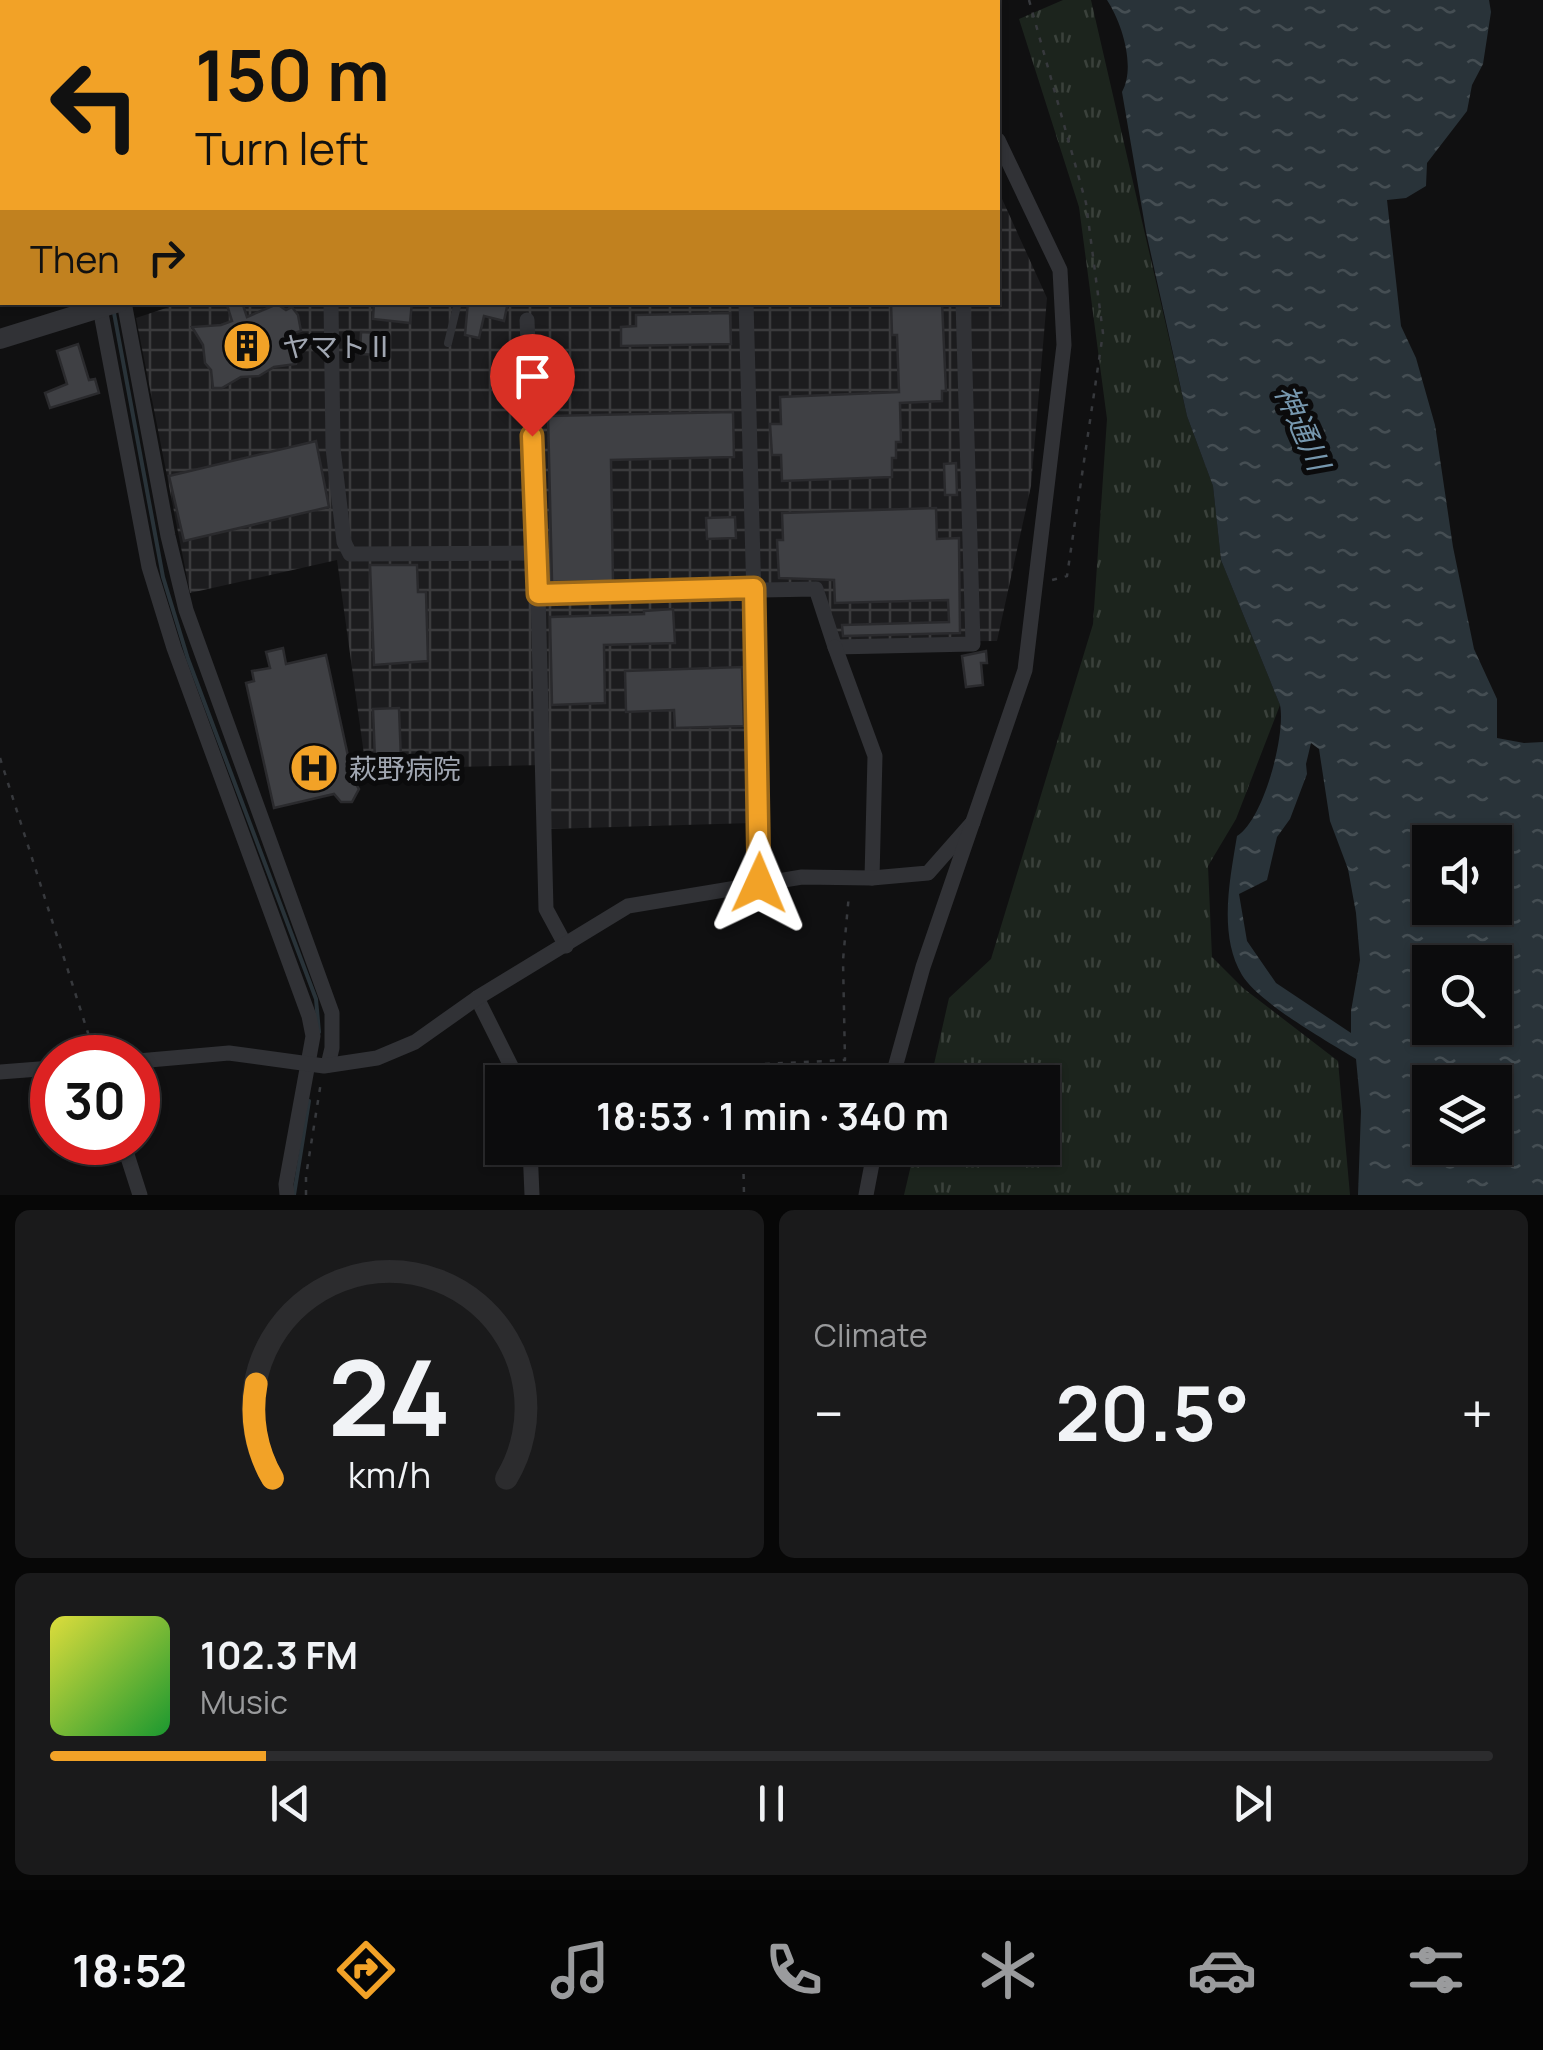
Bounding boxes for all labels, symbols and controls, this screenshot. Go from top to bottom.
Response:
text: 150 m [195,26,390,122]
icon: left [30,40,160,170]
text: Turn left [195,117,369,179]
icon: right [139,230,194,285]
text: Then [30,232,119,284]
building icon: ヤマトⅡ [221,320,273,372]
place label: ヤマトⅡ [282,327,394,365]
pin [490,334,575,437]
icon: arrive [505,349,560,404]
water label: 神通川 [1266,378,1341,479]
hospital icon: 萩野病院 [288,742,340,794]
place label: 萩野病院 [349,749,461,787]
map controls [1412,825,1512,1165]
button: sound [1412,825,1512,925]
position arrow [707,831,811,935]
button: search [1412,945,1512,1045]
speed limit sign: 30 [30,1035,160,1165]
button: layers [1412,1065,1512,1165]
text: 18:53 · 1 min · 340 m [596,1089,949,1141]
text: Climate [814,1313,928,1357]
text: 24 [328,1325,451,1467]
text: 20.5° [1055,1361,1250,1464]
text: − [814,1375,844,1451]
text: + [1461,1375,1493,1451]
text: km/h [348,1450,431,1499]
text: 102.3 FM [200,1628,358,1680]
text: Music [200,1680,288,1724]
icon: previous [263,1776,318,1831]
icon: pause [744,1776,799,1831]
icon: next [1225,1776,1280,1831]
icon: directions [331,1935,401,2005]
icon: music [545,1935,615,2005]
icon: phone [759,1935,829,2005]
icon: climate [973,1935,1043,2005]
icon: car [1187,1935,1257,2005]
icon: filters [1401,1935,1471,2005]
text: 18:52 [72,1939,187,2001]

